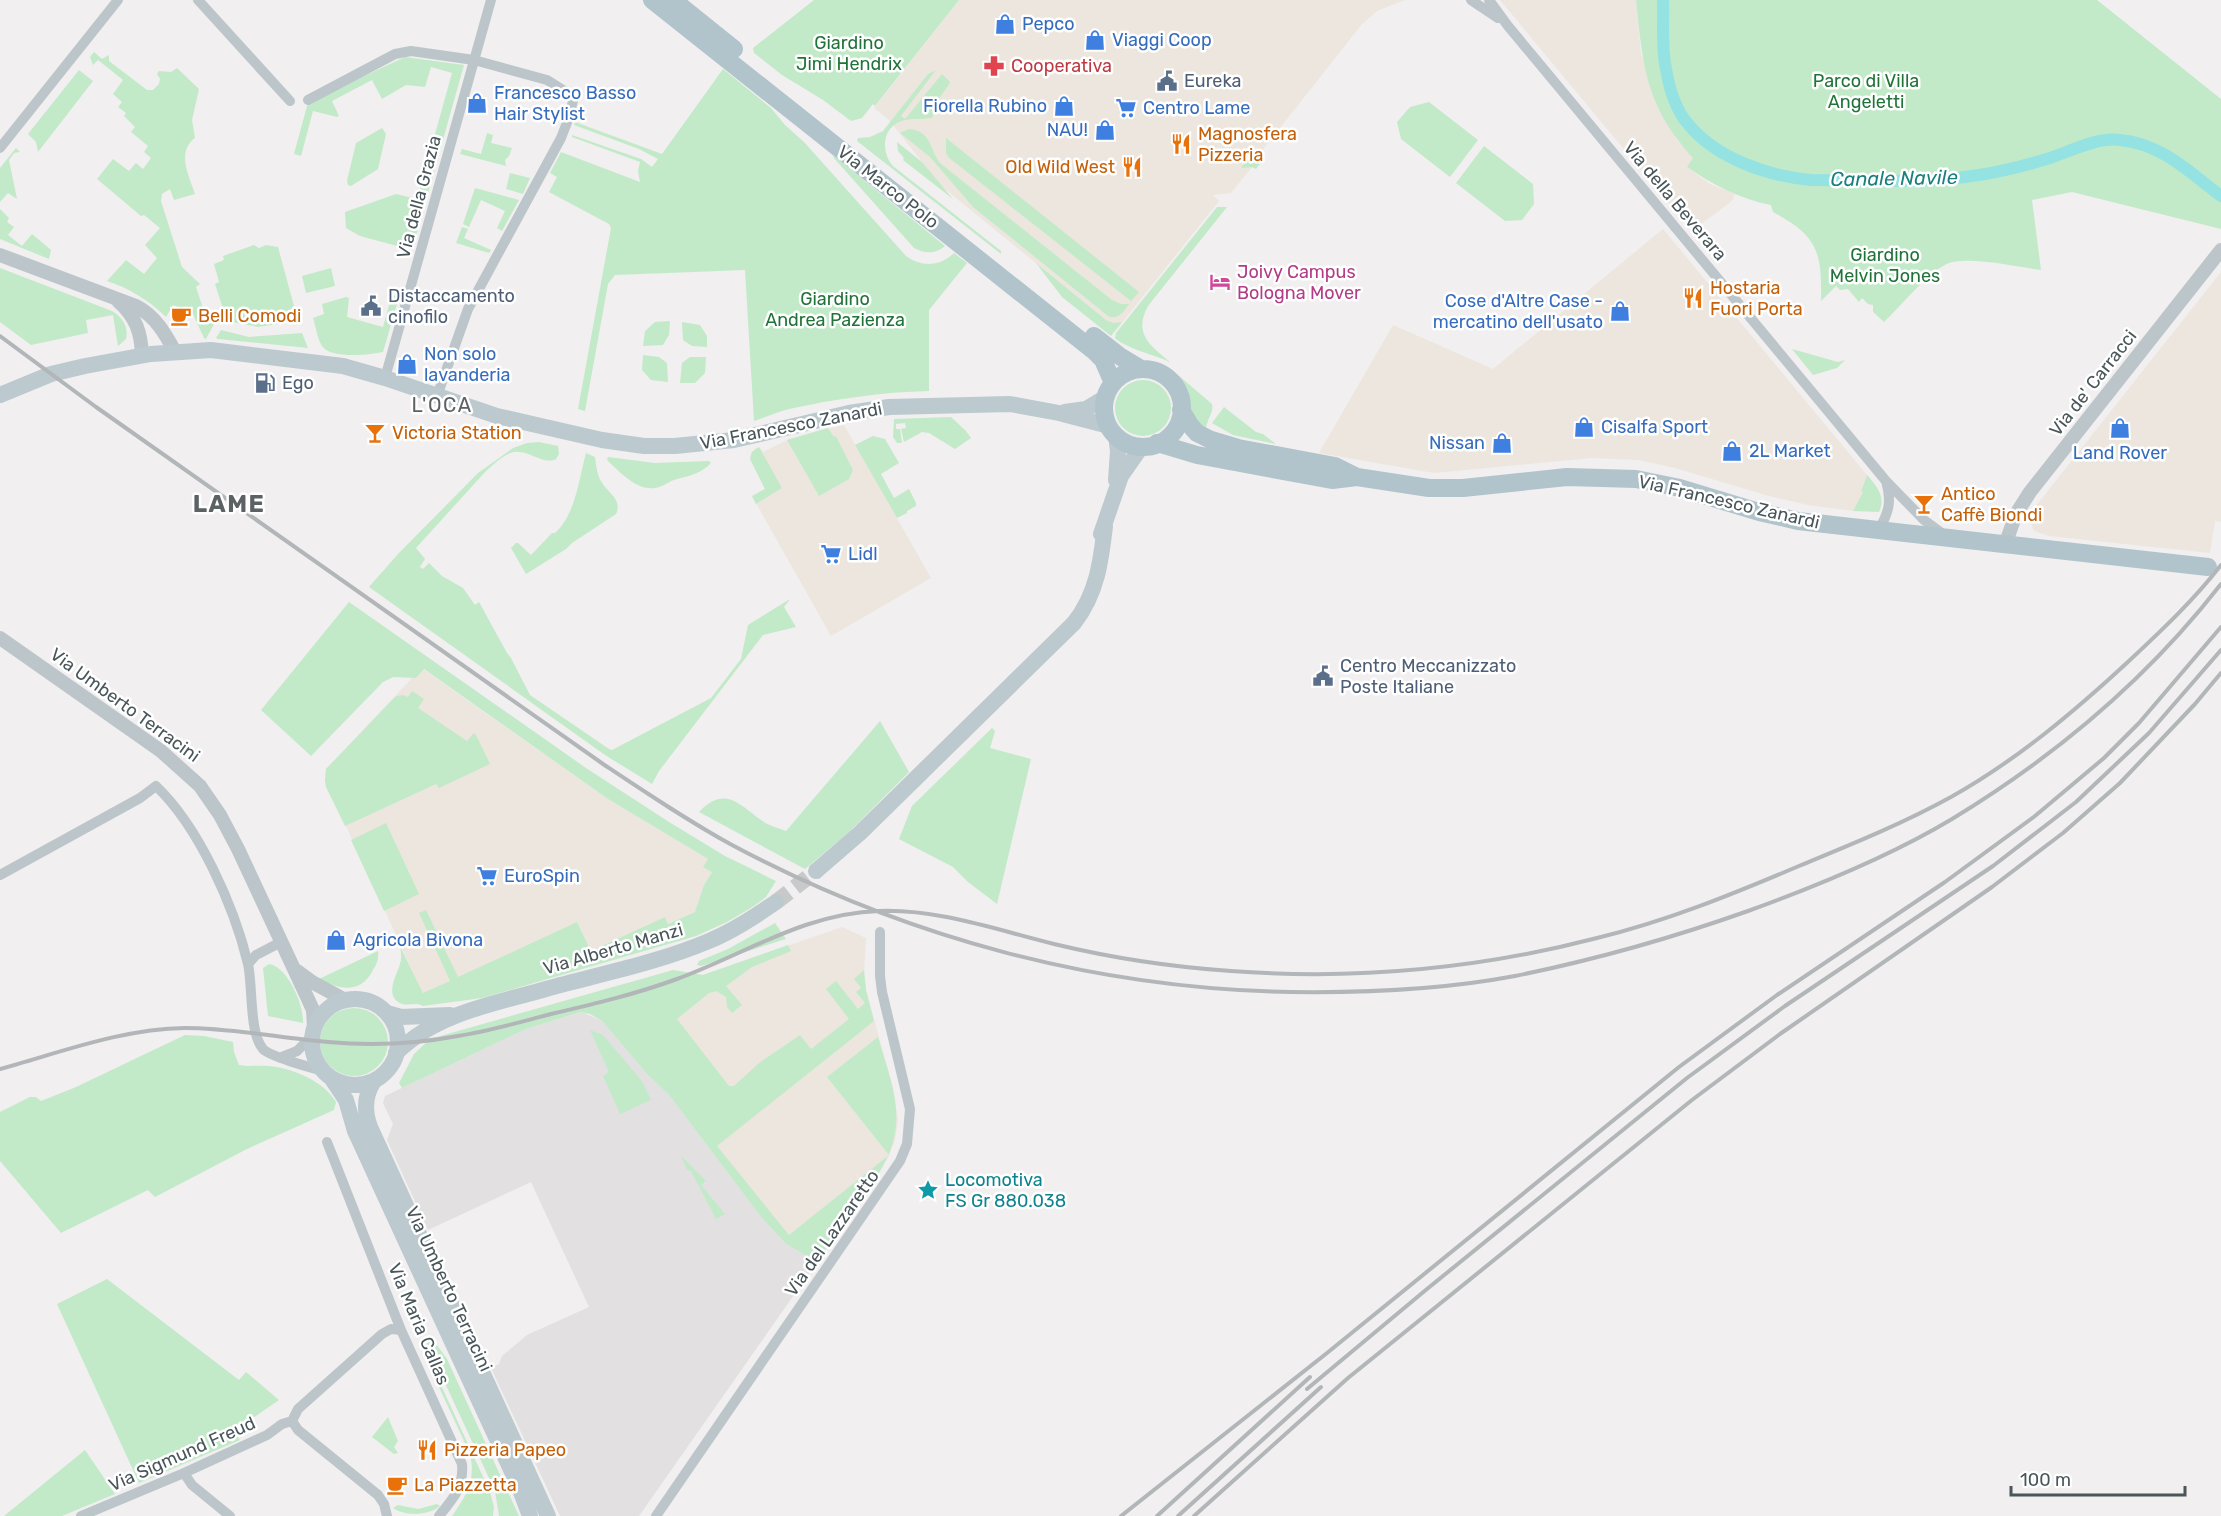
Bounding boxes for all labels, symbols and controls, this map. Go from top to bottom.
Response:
shop icon: Pepco [993,12,1017,36]
place label: Pepco [1022,13,1075,35]
shop icon: Viaggi Coop [1083,28,1107,52]
place label: Viaggi Coop [1112,29,1212,51]
park label: Giardino Jimi Hendrix [796,32,902,75]
pharmacy icon: Cooperativa [982,54,1006,78]
place label: Cooperativa [1011,55,1112,77]
public building icon: Eureka [1155,69,1179,93]
place label: Eureka [1184,70,1241,92]
park label: Parco di Villa Angeletti [1813,70,1919,113]
place label: Francesco Basso Hair Stylist [494,82,636,125]
shop icon: Francesco Basso Hair Stylist [465,91,489,115]
shop icon: Fiorella Rubino [1052,94,1076,118]
place label: Fiorella Rubino [923,95,1047,117]
supermarket icon: Centro Lame [1114,96,1138,120]
place label: Centro Lame [1143,97,1250,119]
shop icon: NAU! [1093,118,1117,142]
place label: NAU! [1047,119,1088,141]
place label: Magnosfera Pizzeria [1198,123,1297,166]
restaurant icon: Magnosfera Pizzeria [1169,132,1193,156]
street label: Via della Grazia [392,133,446,261]
street label: Via della Beverara [1619,137,1731,265]
street label: Via Marco Polo [833,141,943,233]
restaurant icon: Old Wild West [1120,155,1144,179]
place label: Old Wild West [1005,156,1115,178]
water label: Canale Navile [1830,165,1958,191]
park label: Giardino Melvin Jones [1830,244,1940,287]
place label: Joivy Campus Bologna Mover [1237,261,1361,304]
hotel icon: Joivy Campus Bologna Mover [1208,270,1232,294]
place label: Hostaria Fuori Porta [1710,277,1803,320]
place label: Distaccamento cinofilo [388,285,515,328]
restaurant icon: Hostaria Fuori Porta [1681,286,1705,310]
park label: Giardino Andrea Pazienza [765,288,905,331]
place label: Cose d'Altre Case - mercatino dell'usato [1433,290,1603,333]
public building icon: Distaccamento cinofilo [359,294,383,318]
shop icon: Cose d'Altre Case - mercatino dell'usato [1608,299,1632,323]
cafe icon: Belli Comodi [169,304,193,328]
place label: Belli Comodi [198,305,301,327]
street label: Via de' Carracci [2045,326,2141,440]
place label: Non solo lavanderia [424,343,511,386]
shop icon: Non solo lavanderia [395,352,419,376]
fuel station icon: Ego [253,371,277,395]
place label: Ego [282,372,314,394]
district label: L'OCA [411,393,473,417]
street label: Via Francesco Zanardi [698,398,884,454]
shop icon: Cisalfa Sport [1572,415,1596,439]
place label: Cisalfa Sport [1601,416,1708,438]
shop icon: Land Rover [2108,416,2132,440]
bar icon: Victoria Station [363,421,387,445]
place label: Victoria Station [392,422,522,444]
shop icon: Nissan [1490,431,1514,455]
place label: Nissan [1429,432,1485,454]
shop icon: 2L Market [1720,439,1744,463]
place label: 2L Market [1749,440,1831,462]
place label: Land Rover [2073,442,2167,464]
street label: Via Francesco Zanardi [1636,470,1822,534]
place label: Antico Caffè Biondi [1941,483,2042,526]
district label: LAME [193,490,265,518]
bar icon: Antico Caffè Biondi [1912,492,1936,516]
supermarket icon: Lidl [819,542,843,566]
place label: Lidl [848,543,878,565]
street label: Via Umberto Terracini [46,643,204,767]
place label: Centro Meccanizzato Poste Italiane [1340,655,1516,698]
public building icon: Centro Meccanizzato Poste Italiane [1311,664,1335,688]
supermarket icon: EuroSpin [475,864,499,888]
place label: EuroSpin [504,865,580,887]
street label: Via Alberto Manzi [541,919,685,979]
shop icon: Agricola Bivona [324,928,348,952]
place label: Agricola Bivona [353,929,483,951]
street label: Via del Lazzaretto [780,1165,884,1301]
place label: Locomotiva FS Gr 880.038 [945,1169,1066,1212]
place icon: Locomotiva FS Gr 880.038 [916,1178,940,1202]
street label: Via Umberto Terracini [401,1203,497,1375]
street label: Via Maria Callas [383,1260,455,1388]
street label: Via Sigmund Freud [105,1412,259,1496]
restaurant icon: Pizzeria Papeo [415,1438,439,1462]
place label: Pizzeria Papeo [444,1439,566,1461]
scale bar [2011,1459,2185,1497]
text: 100 m [2020,1469,2071,1491]
cafe icon: La Piazzetta [385,1473,409,1497]
place label: La Piazzetta [414,1474,517,1496]

